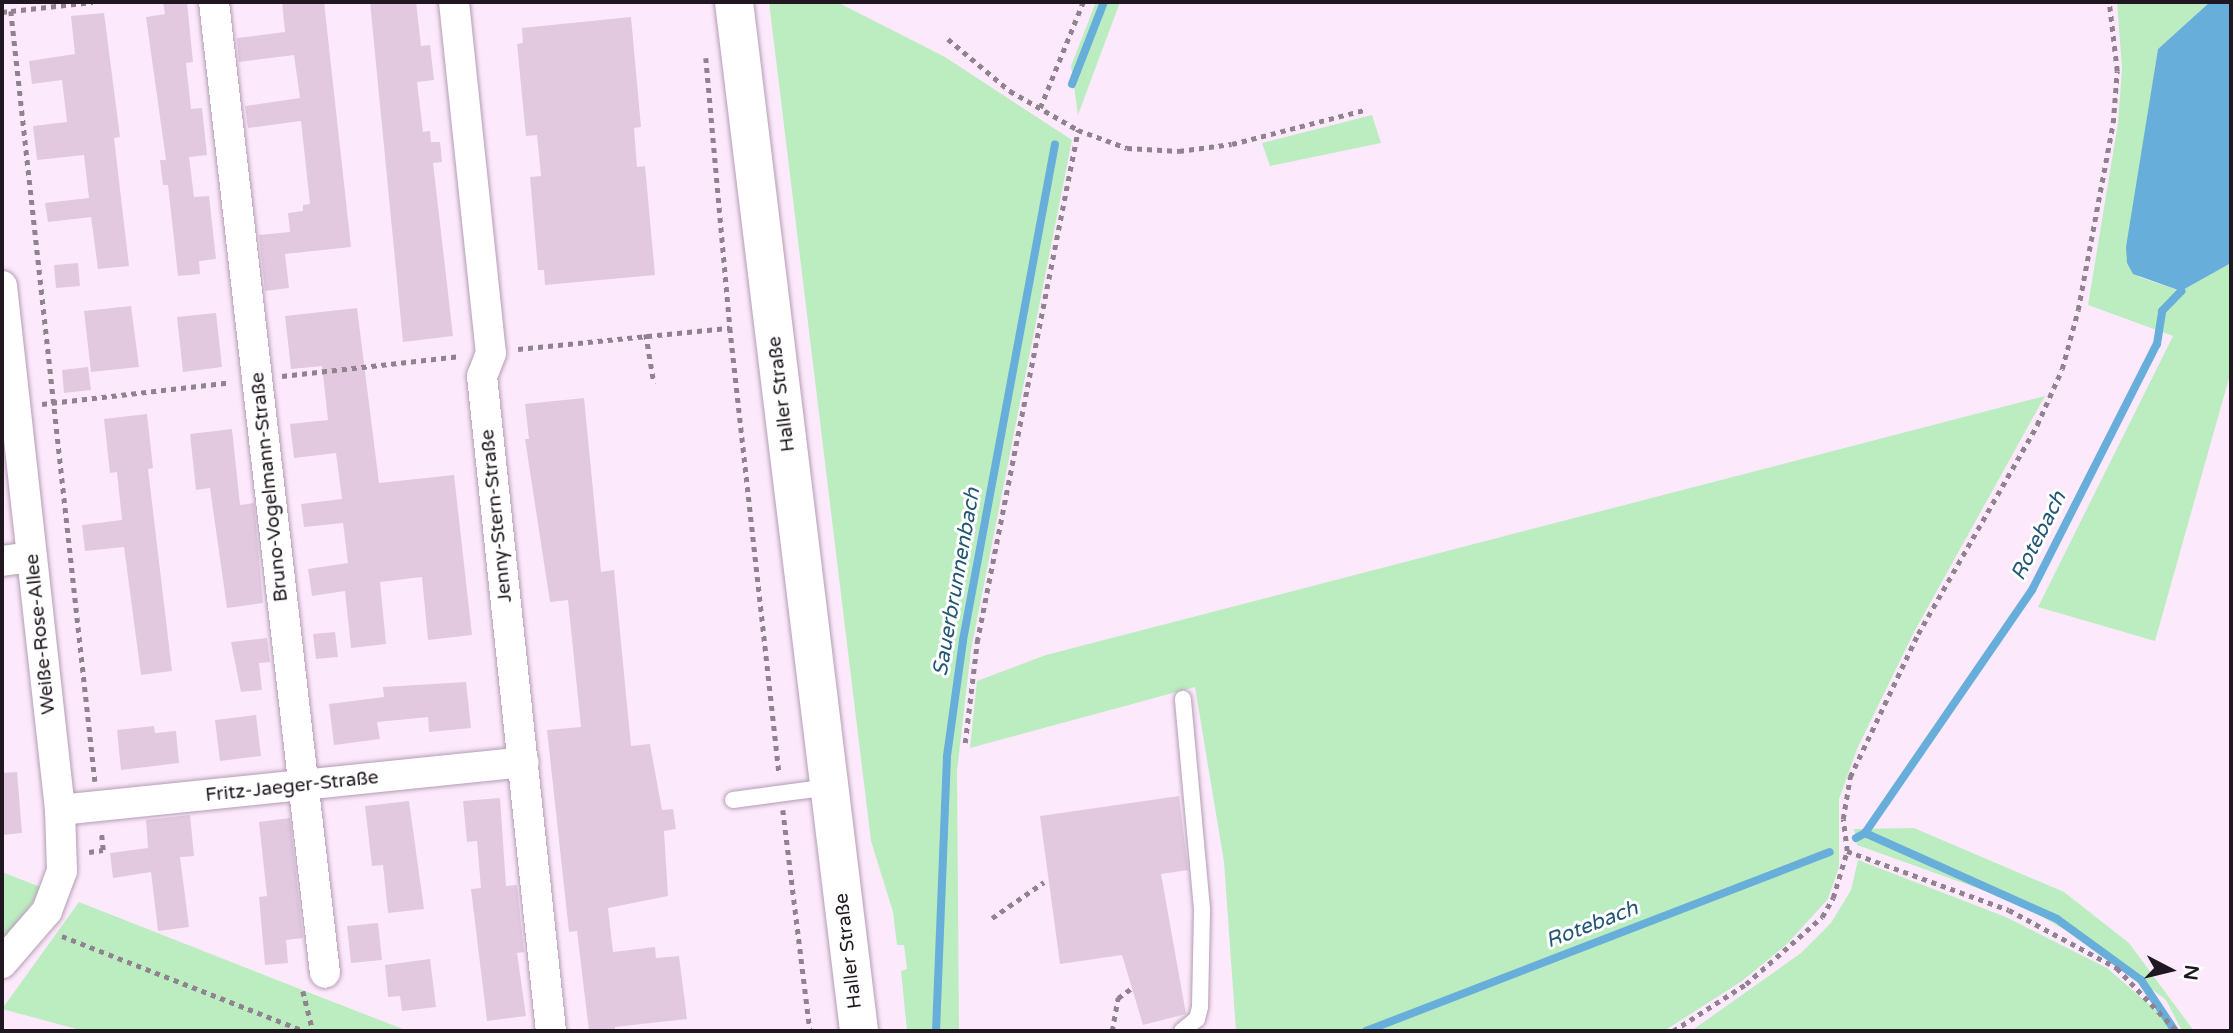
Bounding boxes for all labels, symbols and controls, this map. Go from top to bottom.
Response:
street label: Haller Straße [764,335,800,453]
street label: Bruno-Vogelmann-Straße [247,371,293,603]
street label: Jenny-Stern-Straße [477,428,517,604]
water label: Sauerbrunnenbach [928,486,986,678]
water label: Rotebach [2006,487,2072,585]
street label: Weiße-Rose-Allee [21,553,61,715]
street label: Fritz-Jaeger-Straße [204,767,380,807]
street label: Haller Straße [831,892,867,1010]
water label: Rotebach [1542,896,1642,954]
north arrow [2135,935,2205,1005]
text: N [2179,964,2203,981]

